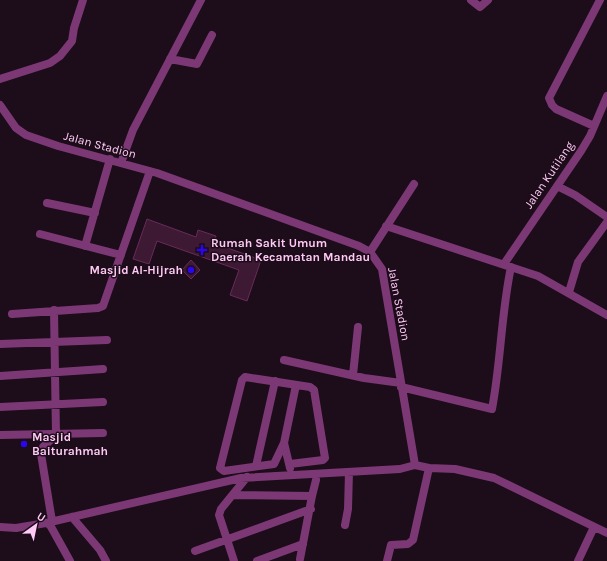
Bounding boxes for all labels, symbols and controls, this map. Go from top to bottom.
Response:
street label: Jalan Stadion [62,129,138,161]
street label: Jalan Kutilang [521,139,577,211]
place label: Rumah Sakit Umum Daerah Kecamatan Mandau [211,236,370,264]
marker: Rumah Sakit Umum Daerah Kecamatan Mandau [196,244,208,256]
place label: Masjid Al-Hijrah [90,263,183,277]
marker: Masjid Al-Hijrah [186,265,196,275]
street label: Jalan Stadion [385,266,413,342]
place label: Masjid Baiturahmah [32,430,108,458]
marker: Masjid Baiturahmah [19,439,29,449]
north arrow [16,505,56,545]
text: U [34,510,48,525]

